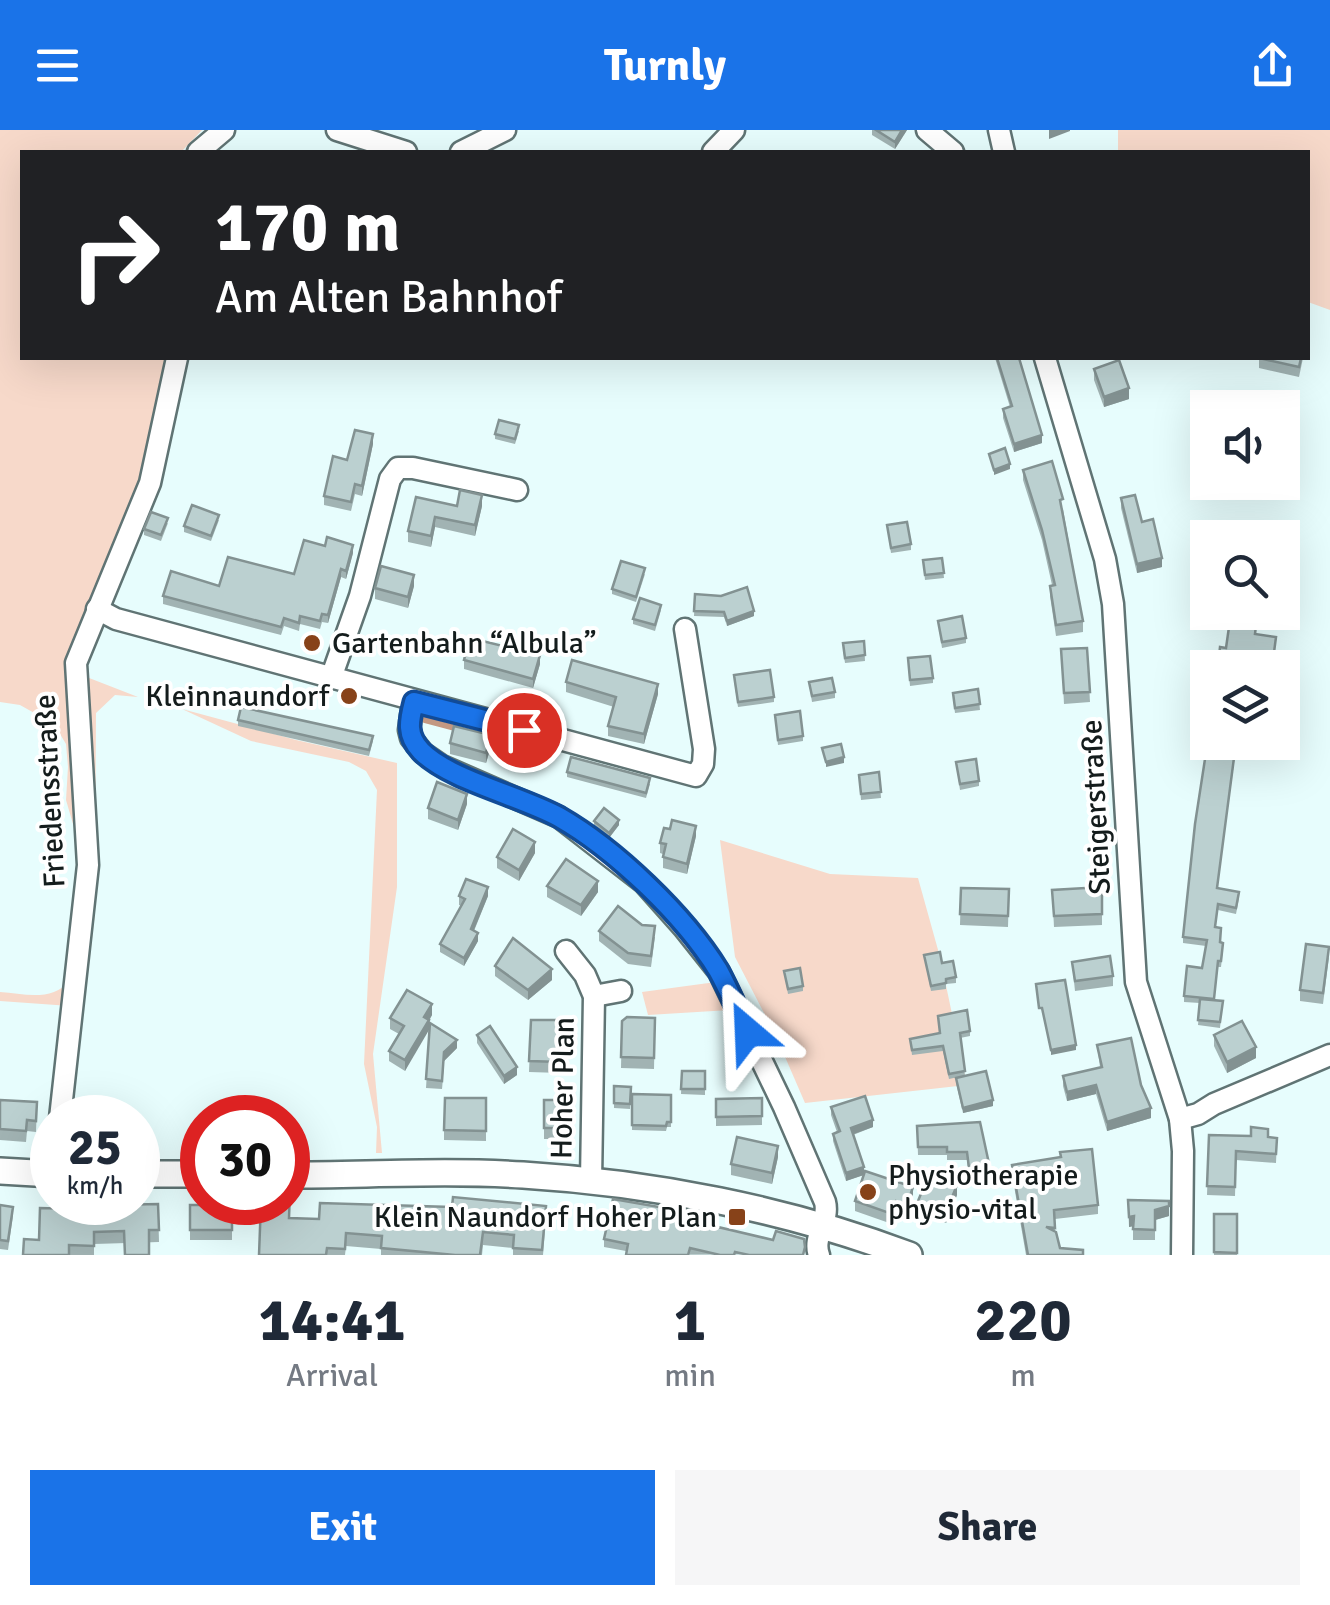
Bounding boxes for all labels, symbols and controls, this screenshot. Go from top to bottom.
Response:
icon: menu [30,38,85,93]
text: Turnly [604,38,726,93]
icon: share [1245,38,1300,93]
text: 170 m [215,184,400,270]
icon: right [50,190,180,320]
text: Am Alten Bahnhof [215,270,562,325]
map controls [1190,390,1300,760]
button: sound [1190,390,1300,500]
button: search [1190,520,1300,630]
place label: Gartenbahn “Albula” [332,625,597,662]
marker: Gartenbahn “Albula” [301,632,323,654]
button: layers [1190,650,1300,760]
place label: Kleinnaundorf [145,678,331,715]
marker: Kleinnaundorf [338,685,360,707]
pin [482,688,567,773]
street label: Friedensstraße [26,693,74,889]
icon: arrive [497,703,552,758]
street label: Steigerstraße [1073,718,1119,896]
position arrow [696,980,800,1084]
street label: Hoher Plan [543,1017,583,1159]
speed limit sign: 30 [180,1095,310,1225]
text: 25 [68,1117,122,1179]
place label: Physiotherapie physio-vital [888,1157,1078,1228]
text: km/h [67,1170,123,1201]
marker: Physiotherapie physio-vital [857,1181,879,1203]
place label: Klein Naundorf Hoher Plan [374,1199,717,1236]
marker: Klein Naundorf Hoher Plan [726,1206,748,1228]
text: 14:41 [258,1284,406,1358]
text: 1 [674,1284,706,1358]
text: 220 [974,1284,1072,1358]
text: Arrival [286,1356,378,1395]
text: min [664,1356,716,1395]
text: m [1010,1356,1036,1395]
button: Exit [30,1470,655,1585]
button: Share [675,1470,1300,1585]

